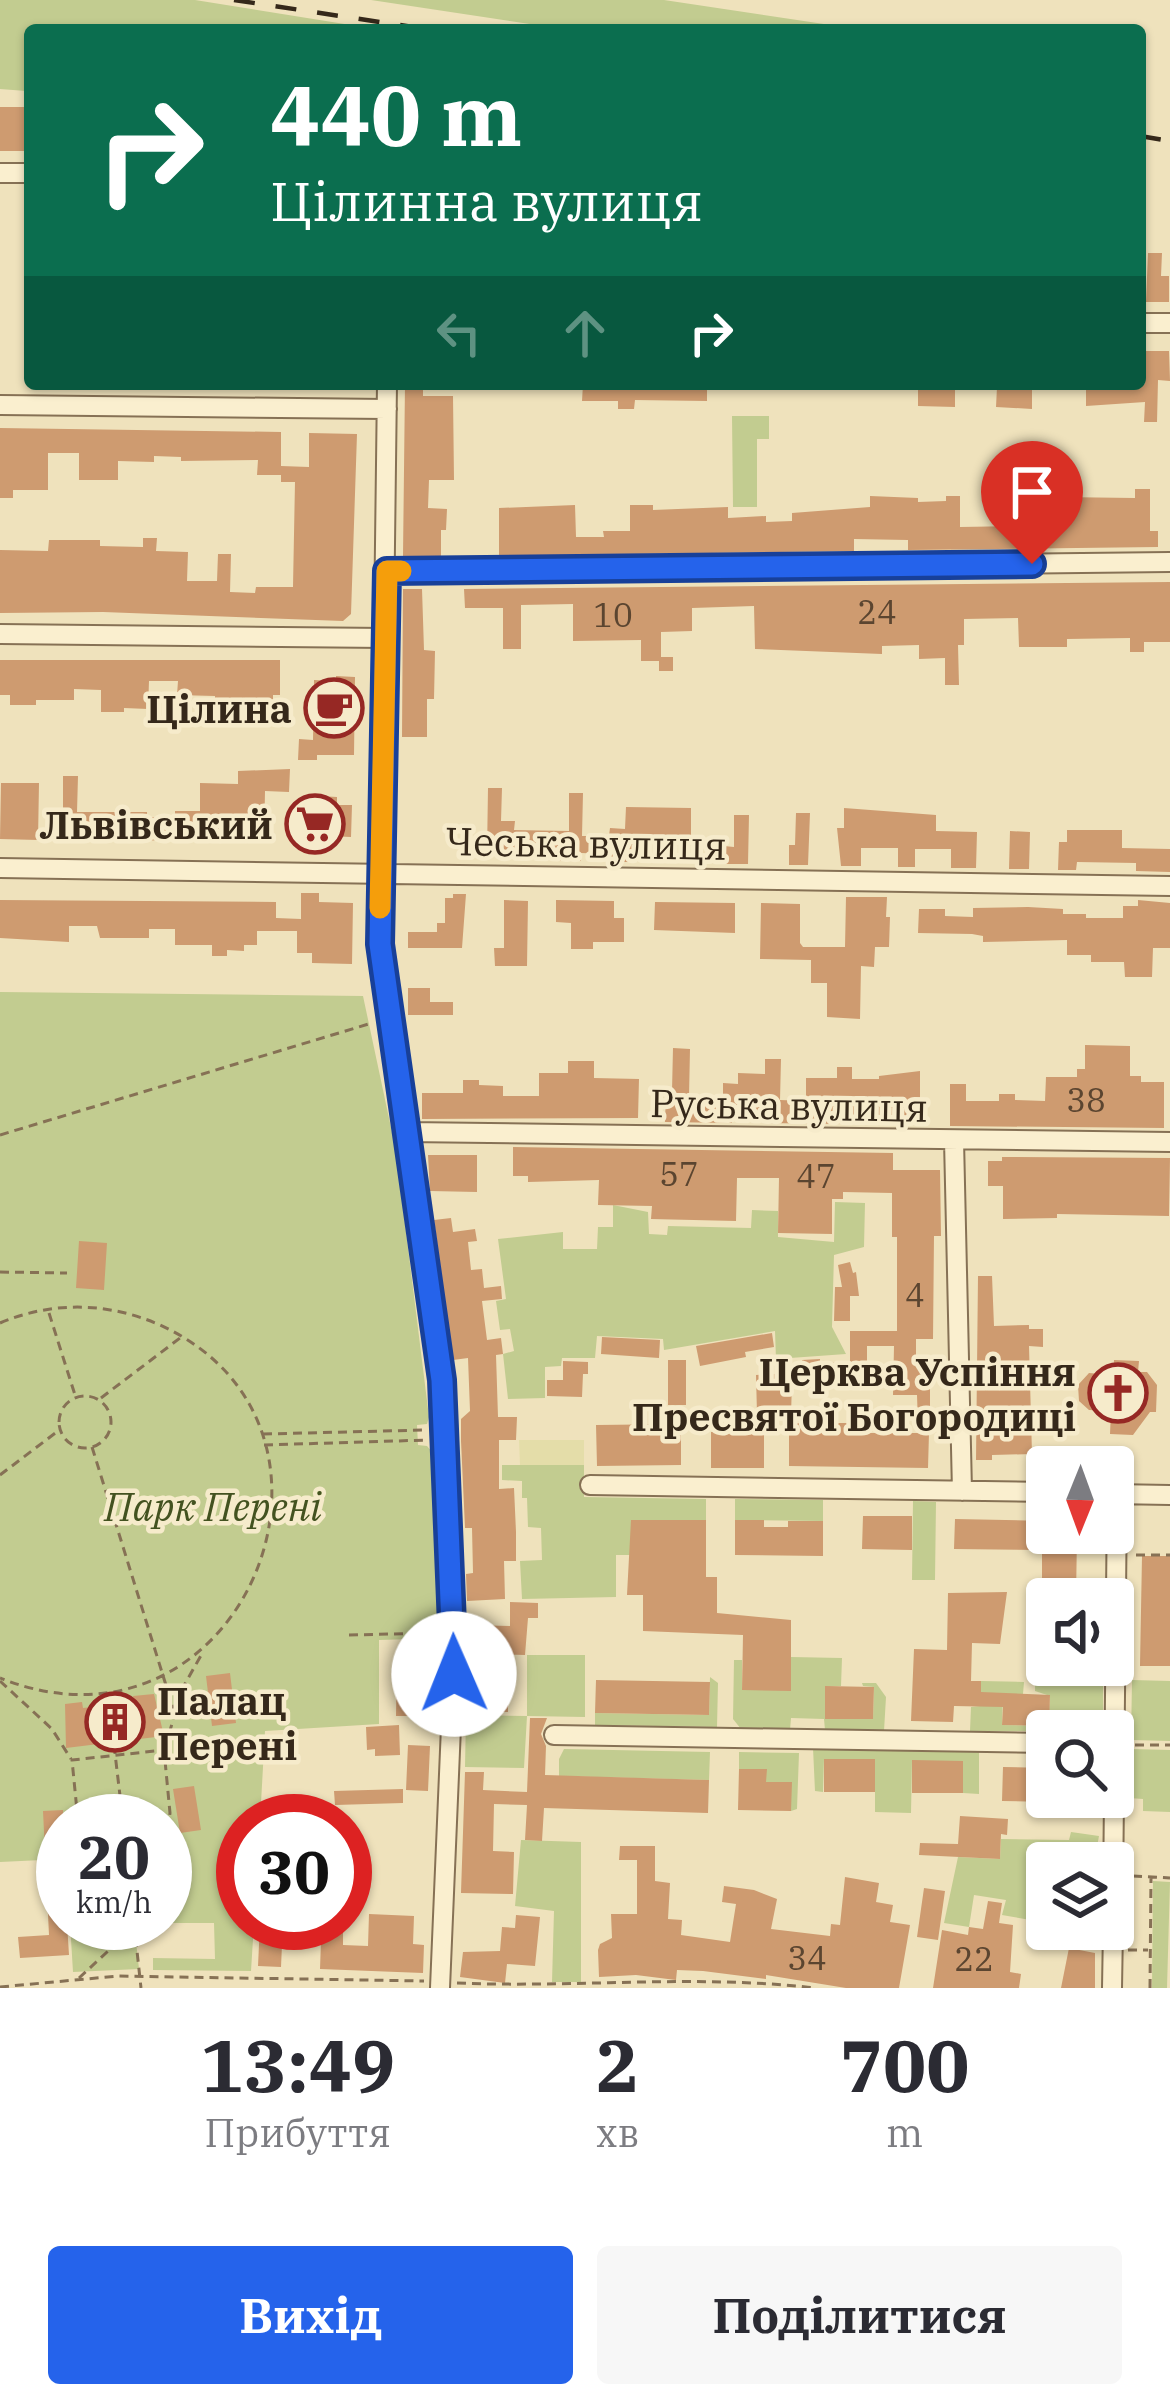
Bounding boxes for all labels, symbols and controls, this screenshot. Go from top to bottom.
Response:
text: 440 m [270,60,522,169]
icon: right [72,72,228,228]
text: Цілинна вулиця [270,166,703,236]
icon: left [426,300,492,366]
icon: ahead [552,300,618,366]
icon: right [678,300,744,366]
pin [981,441,1083,564]
icon: arrive [999,459,1065,525]
house number: 24 [857,590,897,633]
house number: 10 [593,593,633,636]
cafe icon: Цілина [303,677,365,739]
place label: Цілина [146,683,292,734]
supermarket icon: Львівський [284,793,346,855]
place label: Львівський [40,799,273,850]
street label: Чеська вулиця [445,815,727,871]
street label: Руська вулиця [650,1077,928,1133]
house number: 38 [1066,1078,1106,1121]
house number: 57 [659,1152,699,1195]
house number: 47 [796,1154,836,1197]
house number: 4 [905,1273,925,1316]
place label: Церква Успіння Пресвятої Богородиці [632,1346,1076,1442]
church icon: Церква Успіння Пресвятої Богородиці [1087,1362,1149,1424]
north arrow [1026,1446,1134,1554]
map controls [1026,1446,1134,1950]
park label: Парк Перені [103,1481,322,1532]
button: sound [1026,1578,1134,1686]
position arrow [391,1611,517,1737]
place label: Палац Перені [157,1675,297,1771]
building icon: Палац Перені [84,1691,146,1753]
button: search [1026,1710,1134,1818]
speed limit sign: 30 [216,1794,372,1950]
text: 20 [78,1817,150,1896]
button: layers [1026,1842,1134,1950]
text: km/h [76,1882,152,1921]
house number: 34 [787,1936,827,1979]
house number: 22 [954,1937,994,1980]
text: 13:49 [201,2018,395,2112]
text: 2 [596,2018,639,2112]
text: 700 [840,2018,969,2112]
text: Прибуття [205,2107,391,2158]
text: хв [596,2107,639,2158]
text: m [886,2107,923,2158]
button: Вихід [48,2246,573,2384]
button: Поділитися [597,2246,1122,2384]

